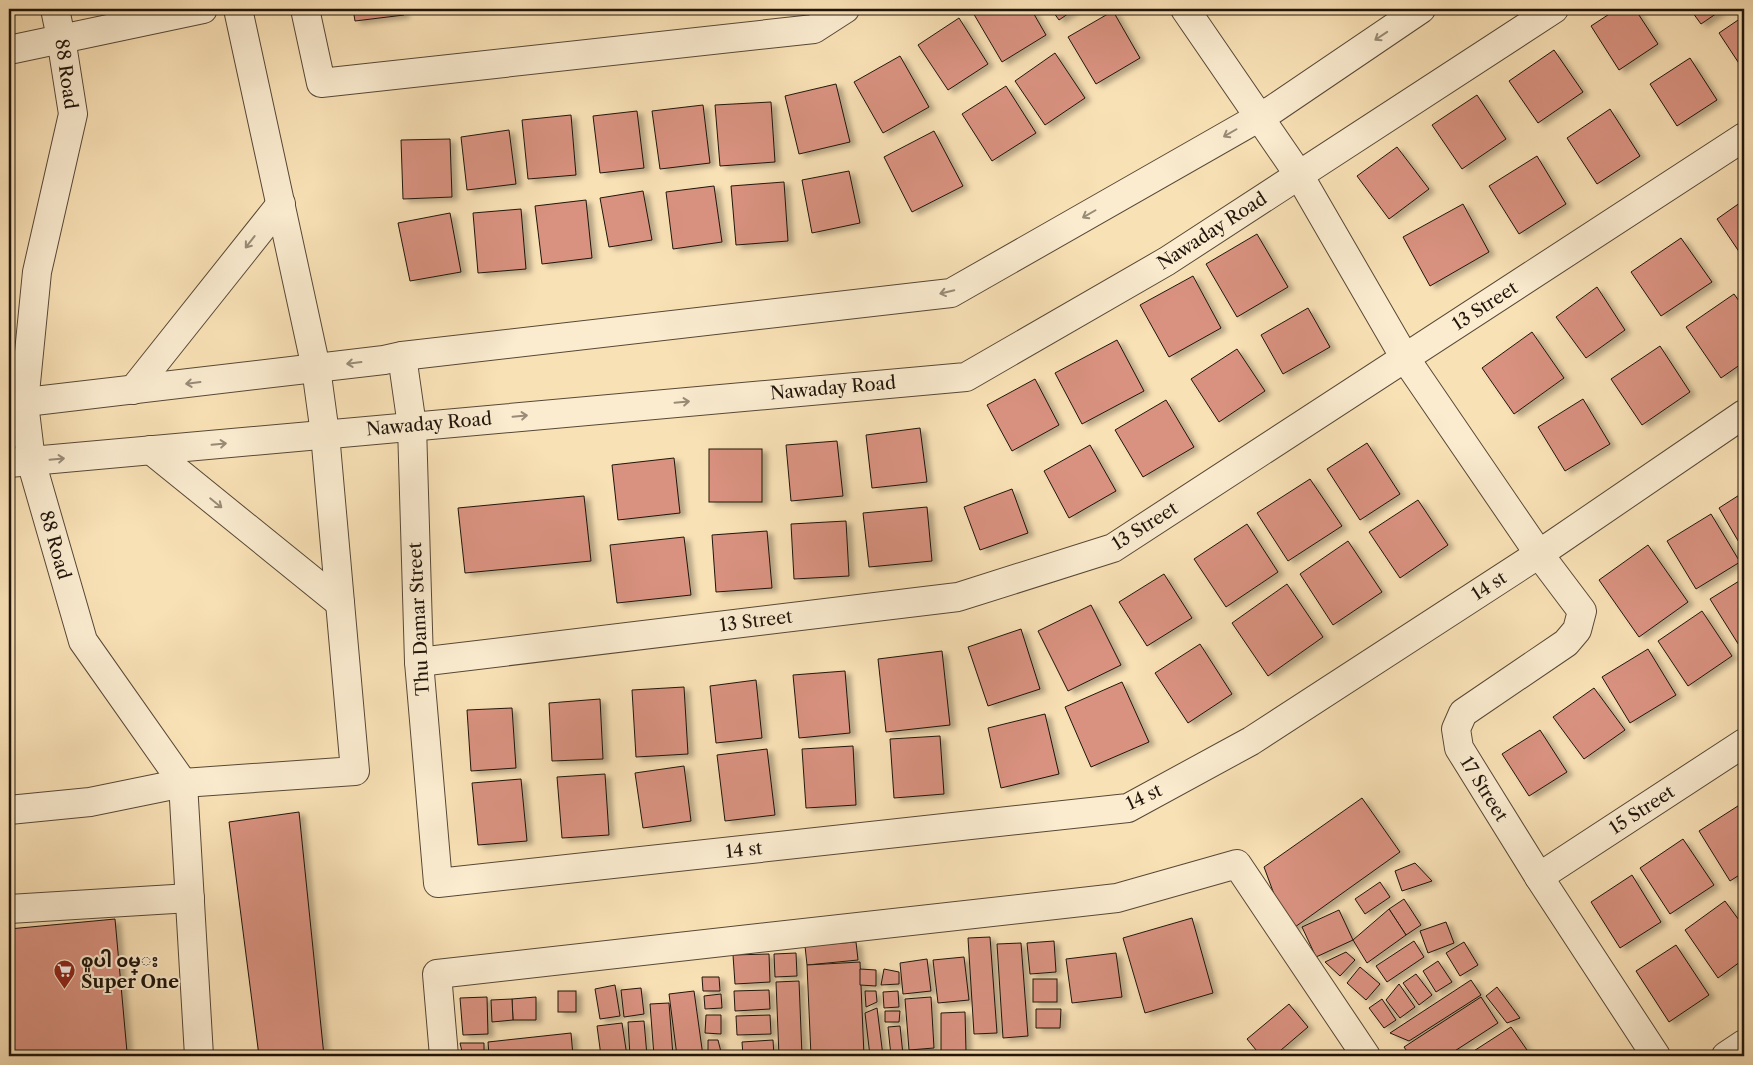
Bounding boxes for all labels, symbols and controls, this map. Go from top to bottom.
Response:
one-way arrow [1374,31,1388,41]
street label: 88 Road [50,37,82,111]
one-way arrow [1223,129,1237,139]
street label: Nawaday Road [1153,187,1271,275]
one-way arrow [1081,209,1096,219]
one-way arrow [245,235,256,248]
street label: 13 Street [1448,276,1522,335]
one-way arrow [939,288,955,297]
one-way arrow [346,359,362,369]
street label: Nawaday Road [769,372,897,404]
one-way arrow [185,378,201,388]
one-way arrow [674,397,690,407]
street label: Nawaday Road [365,408,493,440]
one-way arrow [512,412,528,421]
one-way arrow [211,439,227,449]
one-way arrow [49,454,65,464]
one-way arrow [210,497,223,508]
street label: 13 Street [1108,497,1182,555]
street label: 88 Road [35,508,75,582]
street label: Thu Damar Street [404,541,434,696]
street label: 14 st [1468,566,1511,605]
street label: 13 Street [718,606,794,636]
street label: 17 Street [1456,753,1513,826]
street label: 14 st [1123,779,1166,815]
street label: 15 Street [1605,781,1679,839]
street label: 14 st [725,837,764,863]
place label: စူပါ ၀မ္း Super One [81,949,179,993]
supermarket icon: စူပါ ၀မ္း Super One [53,959,77,990]

